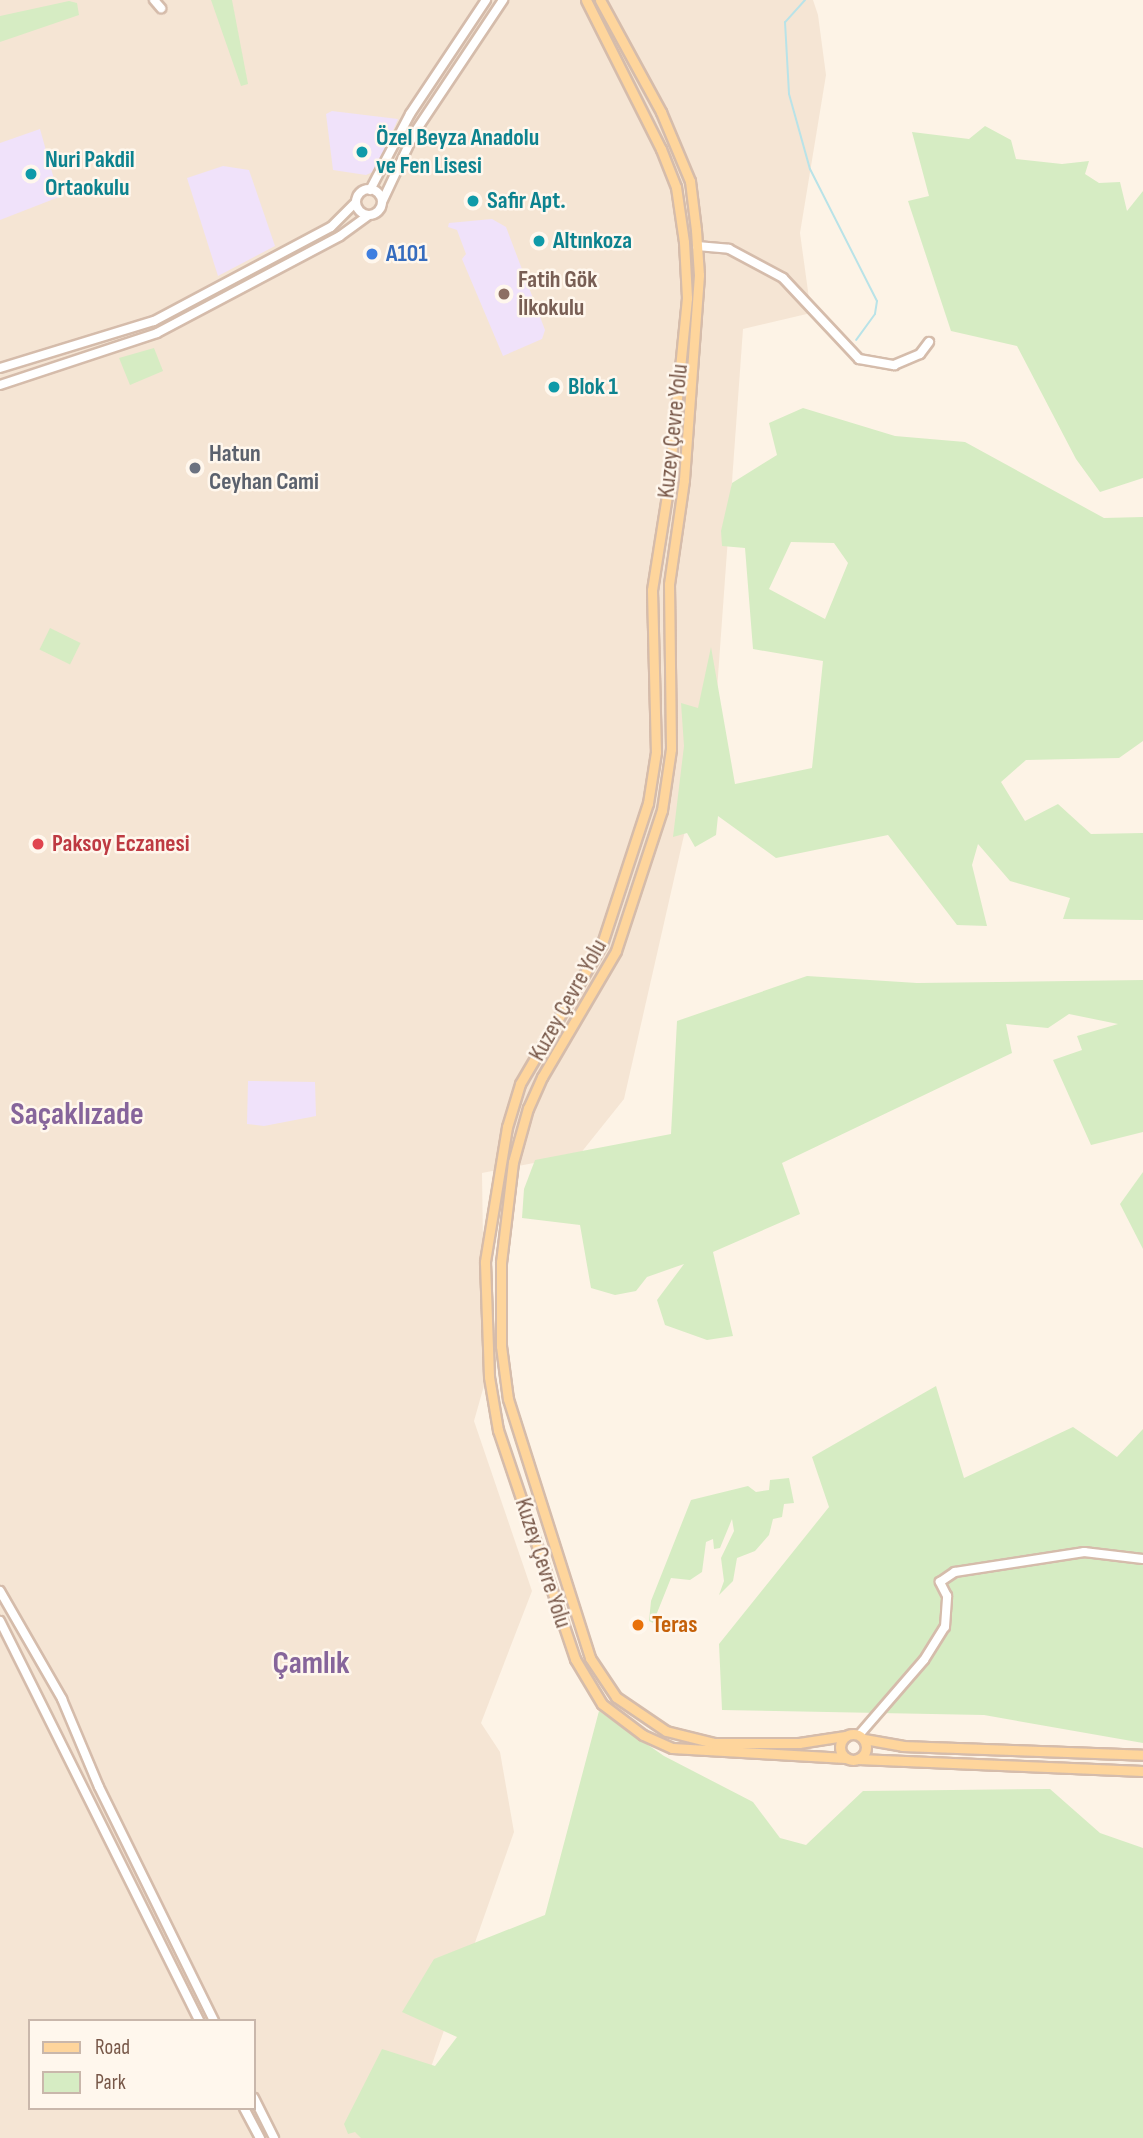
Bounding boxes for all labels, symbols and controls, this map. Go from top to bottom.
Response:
place label: Özel Beyza Anadolu ve Fen Lisesi [376,124,539,180]
marker: Özel Beyza Anadolu ve Fen Lisesi [354,144,370,160]
place label: Nuri Pakdil Ortaokulu [45,146,135,202]
marker: Nuri Pakdil Ortaokulu [23,166,39,182]
place label: Safir Apt. [487,187,566,215]
marker: Safir Apt. [465,193,481,209]
place label: Altınkoza [553,227,632,255]
marker: Altınkoza [531,233,547,249]
place label: A101 [386,240,428,268]
marker: A101 [364,246,380,262]
place label: Fatih Gök İlkokulu [518,266,597,322]
marker: Fatih Gök İlkokulu [496,286,512,302]
street label: Kuzey Çevre Yolu [652,362,694,500]
place label: Blok 1 [568,373,618,401]
marker: Blok 1 [546,379,562,395]
place label: Hatun Ceyhan Cami [209,440,319,496]
marker: Hatun Ceyhan Cami [187,460,203,476]
place label: Paksoy Eczanesi [52,830,190,858]
marker: Paksoy Eczanesi [30,836,46,852]
street label: Kuzey Çevre Yolu [523,934,613,1066]
district label: Saçaklızade [10,1096,144,1134]
street label: Kuzey Çevre Yolu [508,1494,578,1632]
place label: Teras [652,1611,697,1639]
marker: Teras [630,1617,646,1633]
district label: Çamlık [273,1645,349,1683]
legend [28,2019,256,2110]
text: Road [95,2035,130,2060]
text: Park [95,2070,126,2095]

